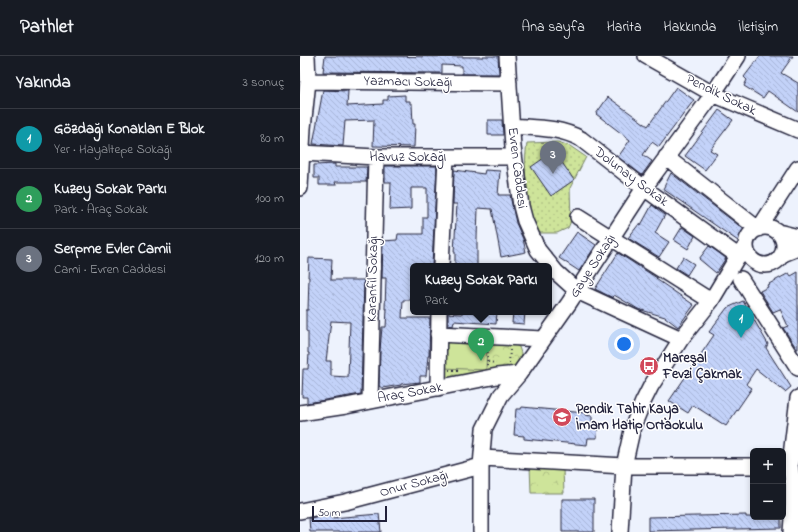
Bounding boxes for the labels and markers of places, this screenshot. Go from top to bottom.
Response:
pin: 3 [540,141,566,174]
pin: 1 [728,305,754,338]
pin: 2 [468,328,494,361]
place label: Mareşal Fevzi̇ Çakmak [662,348,742,385]
bus stop icon: Mareşal Fevzi̇ Çakmak [638,355,660,377]
place label: Pendik Tahir Kaya İmam Hatip Ortaokulu [576,399,703,436]
school or university icon: Pendik Tahir Kaya İmam Hatip Ortaokulu [551,406,573,428]

